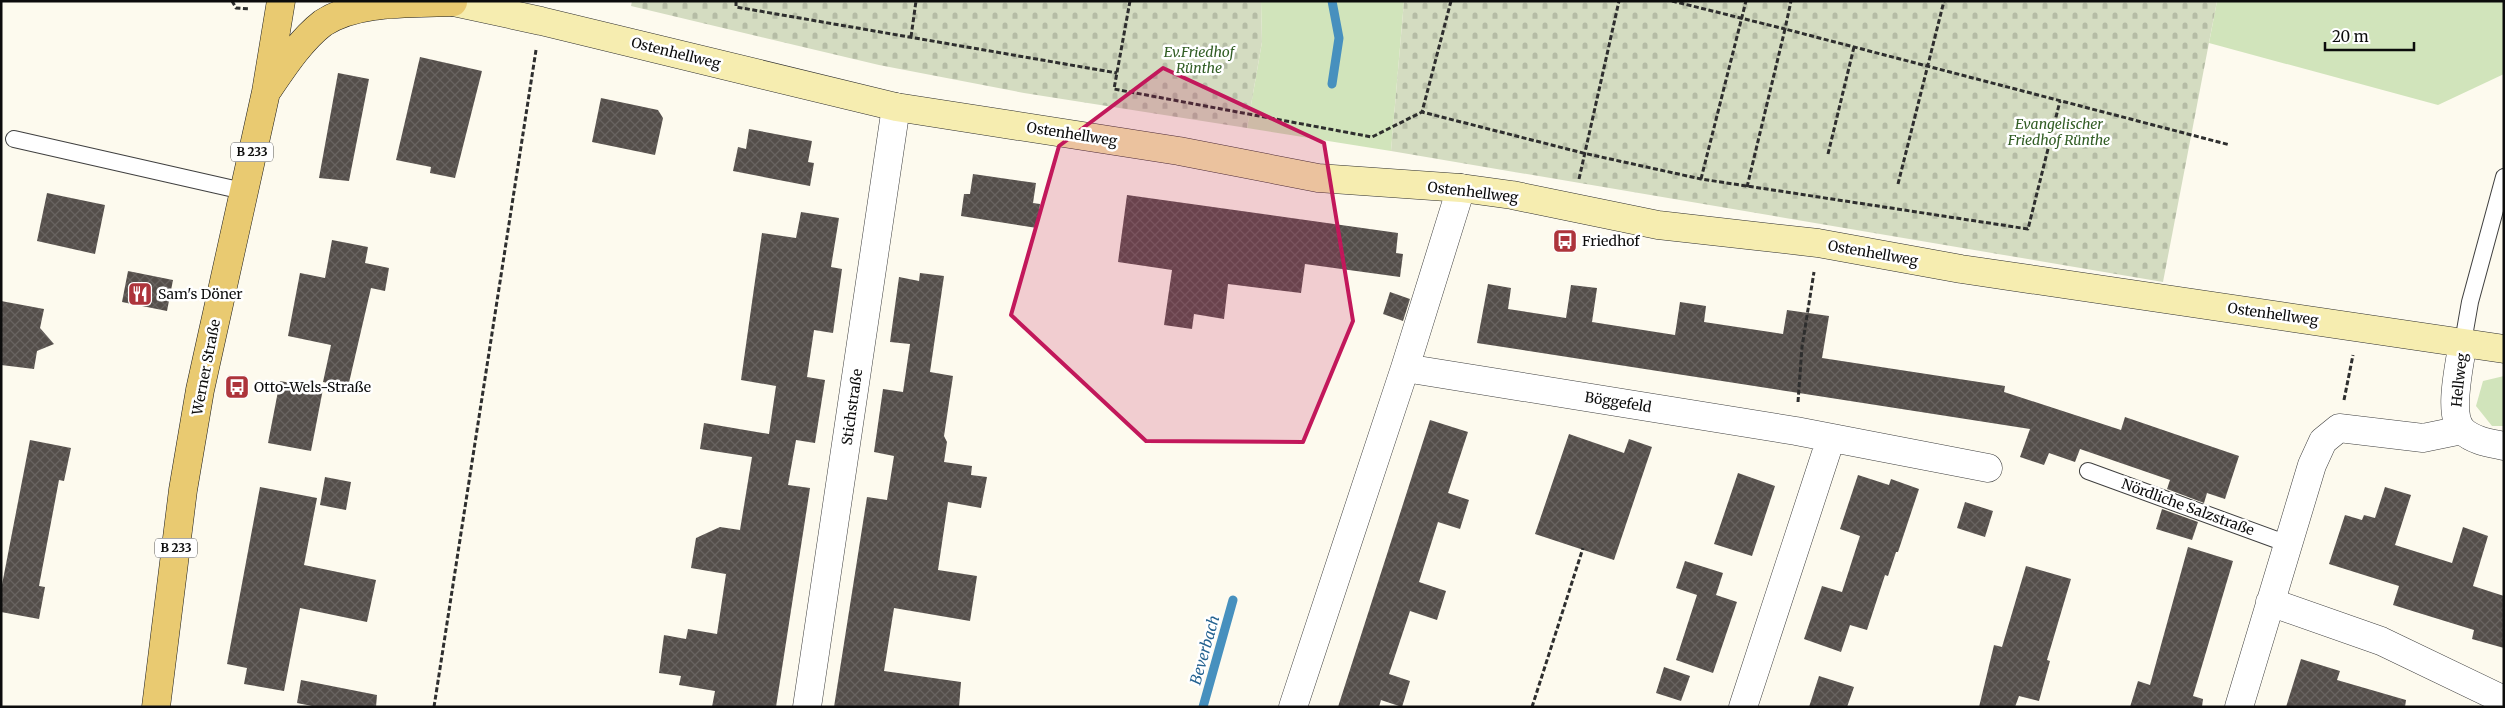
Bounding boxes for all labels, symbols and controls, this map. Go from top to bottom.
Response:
scale bar [2325,20,2414,52]
text: 20 m [2332,27,2369,46]
street label: Ostenhellweg [629,33,723,73]
park label: Ev.Friedhof Rünthe [1164,43,1237,77]
park label: Evangelischer Friedhof Rünthe [2007,115,2110,149]
street label: Ostenhellweg [1025,118,1119,150]
road number: B 233 [231,142,273,162]
street label: Ostenhellweg [1427,177,1520,207]
bus stop icon: Friedhof [1552,228,1578,254]
place label: Friedhof [1582,232,1640,250]
street label: Ostenhellweg [1826,236,1920,270]
restaurant icon: Sam's Döner [127,281,153,307]
place label: Sam's Döner [158,285,243,303]
street label: Ostenhellweg [2226,299,2320,329]
street label: Werner Straße [188,318,224,417]
street label: Hellweg [2447,351,2471,408]
street label: Stichstraße [838,368,866,446]
bus stop icon: Otto-Wels-Straße [224,374,250,400]
place label: Otto-Wels-Straße [254,378,371,396]
street label: Böggefeld [1583,388,1653,416]
street label: Nördliche Salzstraße [2119,475,2257,539]
road number: B 233 [155,538,197,558]
water label: Beverbach [1186,613,1223,687]

